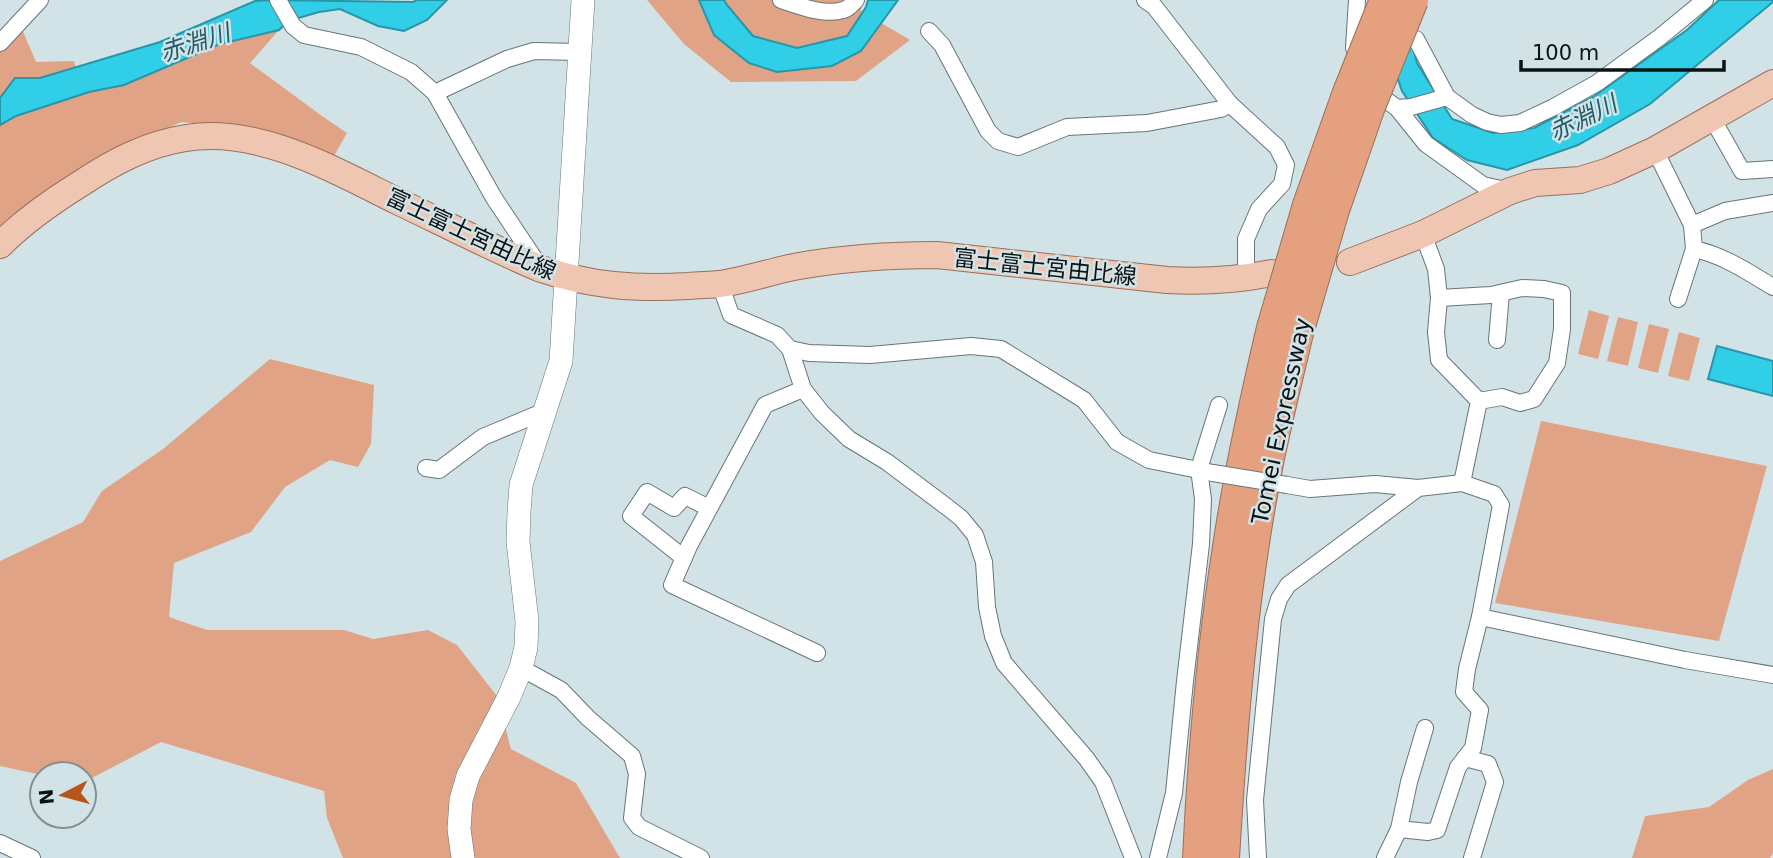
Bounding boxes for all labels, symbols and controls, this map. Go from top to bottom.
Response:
water label: 赤淵川 [156,18,236,67]
scale bar [1521,28,1724,72]
text: 100 m [1532,41,1599,65]
water label: 赤淵川 [1545,88,1624,146]
street label: 富士富士宮由比線 [382,183,560,285]
street label: 富士富士宮由比線 [952,244,1138,290]
street label: Tomei Expressway [1246,315,1316,528]
north arrow [28,760,98,830]
text: N [34,788,58,806]

